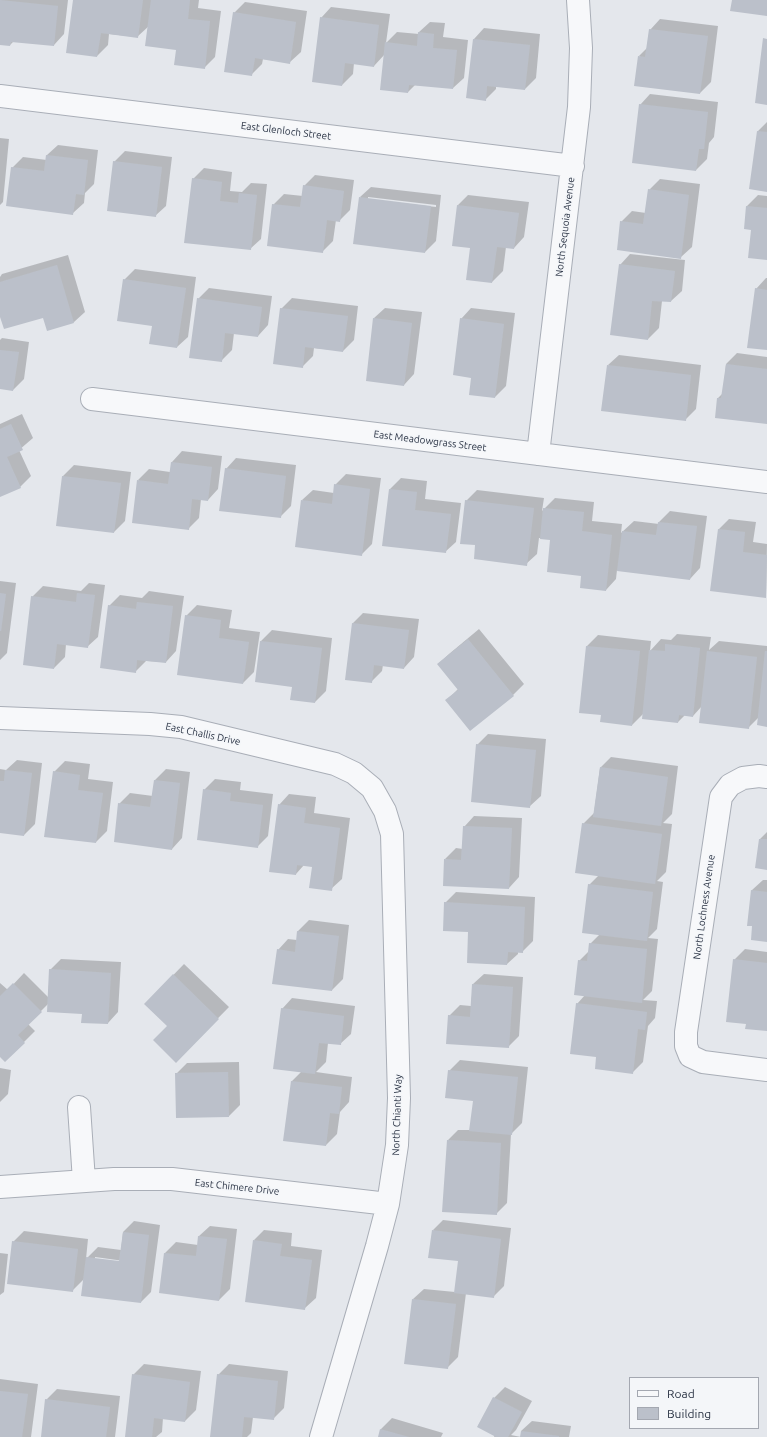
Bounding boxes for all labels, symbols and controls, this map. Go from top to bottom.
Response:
street label: East Glenloch Street [240,120,332,142]
street label: North Sequoia Avenue [553,176,577,278]
street label: East Meadowgrass Street [373,428,487,454]
street label: East Challis Drive [164,720,242,748]
street label: North Lochness Avenue [691,854,717,960]
street label: North Chianti Way [390,1074,404,1156]
street label: East Chimere Drive [194,1177,280,1197]
legend [629,1377,759,1429]
text: Road [667,1387,695,1400]
text: Building [667,1407,711,1420]

